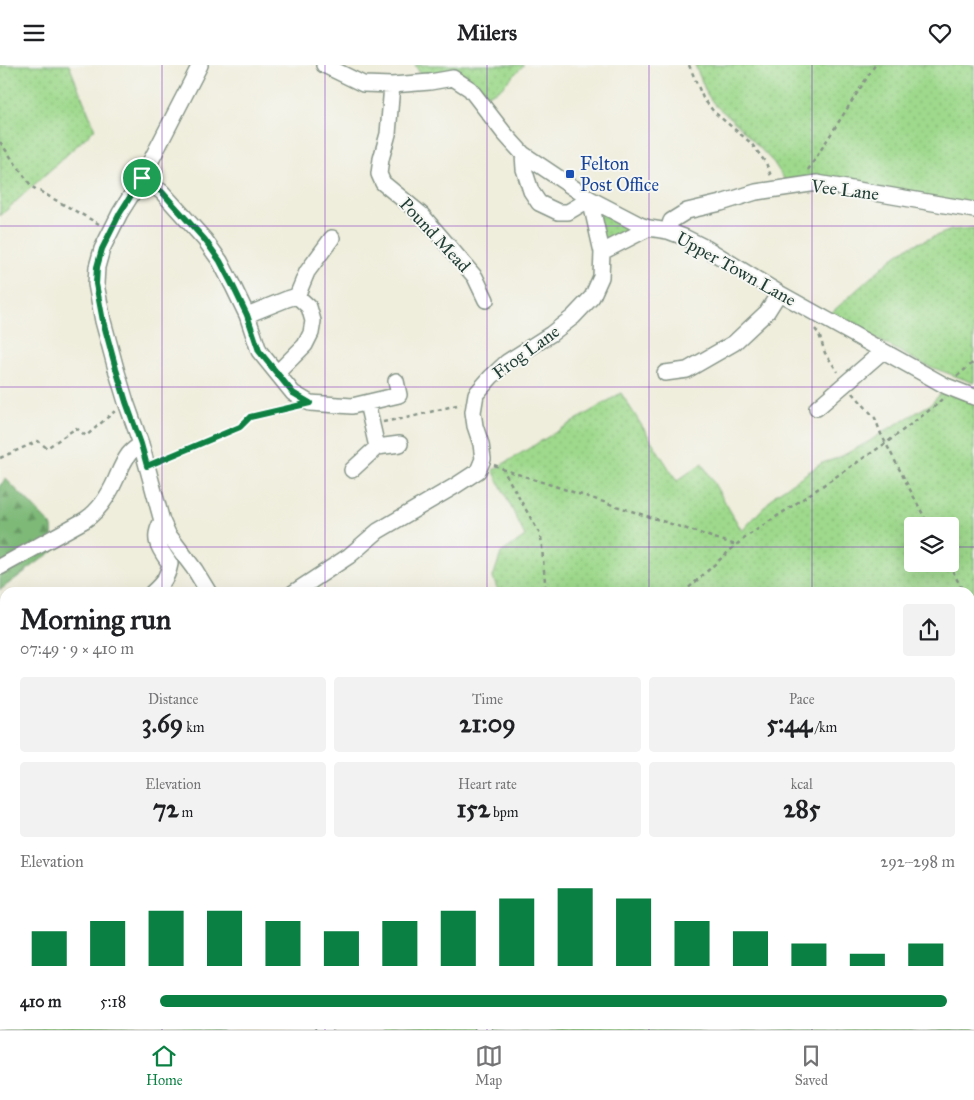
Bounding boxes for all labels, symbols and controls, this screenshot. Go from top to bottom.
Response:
icon: menu [20,19,48,47]
text: Milers [457,19,517,46]
icon: heart [926,19,954,47]
place label: Felton Post Office [580,153,659,196]
pin [121,157,163,199]
icon: arrive [128,164,156,192]
marker: Felton Post Office [564,168,576,180]
street label: Vee Lane [809,175,880,205]
street label: Pound Mead [395,193,475,277]
street label: Upper Town Lane [672,227,800,311]
street label: Frog Lane [488,320,564,385]
map controls [904,517,959,572]
button: layers [904,517,959,572]
text: Morning run [20,602,171,637]
button: share [903,604,955,656]
text: 07:49 · 9 × 410 m [20,639,134,658]
text: Distance [148,691,198,708]
text: Time [472,691,503,708]
text: Pace [789,691,815,708]
text: 3.69 [142,708,183,739]
text: 21:09 [459,708,516,739]
text: 5:44 [766,708,812,739]
text: km [183,719,205,736]
text: /km [812,719,837,736]
text: Elevation [145,776,201,793]
text: Heart rate [458,776,517,793]
text: kcal [791,776,813,793]
text: 72 [153,793,179,824]
text: 152 [456,793,490,824]
text: 285 [783,793,820,824]
text: m [179,804,193,821]
text: bpm [490,804,519,821]
text: Elevation [20,852,84,871]
text: 292–298 m [880,852,955,871]
text: 410 m [20,992,61,1011]
text: 5:18 [100,992,126,1011]
tab: Home [146,1042,183,1089]
tab: Map [475,1042,503,1089]
tab: Saved [795,1042,828,1089]

